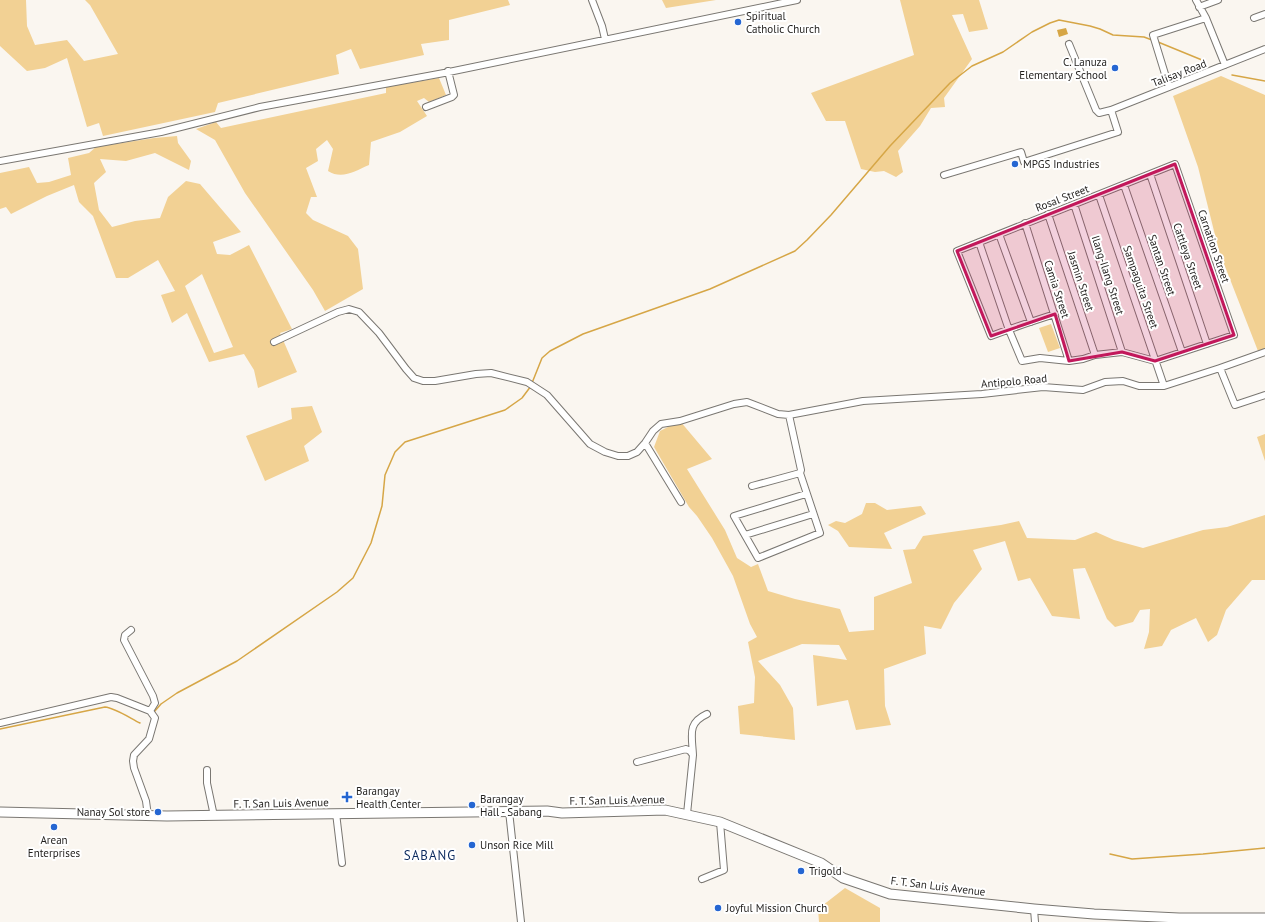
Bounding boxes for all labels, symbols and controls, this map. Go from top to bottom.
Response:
place label: Spiritual Catholic Church [746,9,820,36]
marker: Spiritual Catholic Church [733,17,743,27]
place label: C. Lanuza Elementary School [1019,55,1108,82]
street label: Talisay Road [1150,56,1208,90]
marker: C. Lanuza Elementary School [1110,63,1120,73]
place label: MPGS Industries [1023,157,1100,171]
marker: MPGS Industries [1010,159,1020,169]
street label: Rosal Street [1033,181,1091,215]
street label: Carnation Street [1195,208,1233,285]
street label: Cattleya Street [1170,221,1206,291]
street label: Santan Street [1145,233,1179,298]
street label: Ilang-Ilang Street [1089,234,1127,317]
street label: Sampaguita Street [1120,244,1162,330]
street label: Jasmin Street [1064,248,1097,313]
street label: Camia Street [1041,258,1073,320]
street label: Antipolo Road [980,371,1048,391]
place label: Barangay Health Center [356,784,421,811]
marker: Barangay Health Center [341,791,353,803]
place label: Barangay Hall - Sabang [480,792,542,819]
street label: F. T. San Luis Avenue [569,792,665,808]
street label: F. T. San Luis Avenue [233,795,329,811]
marker: Barangay Hall - Sabang [467,800,477,810]
place label: Nanay Sol store [77,805,150,819]
marker: Nanay Sol store [153,807,163,817]
marker: Arean Enterprises [49,822,59,832]
place label: Arean Enterprises [28,833,81,860]
place label: Unson Rice Mill [480,838,554,852]
marker: Unson Rice Mill [467,840,477,850]
district label: SABANG [404,847,456,864]
place label: Trigold [809,864,842,878]
marker: Trigold [796,866,806,876]
street label: F. T. San Luis Avenue [890,873,987,899]
place label: Joyful Mission Church [725,901,827,915]
marker: Joyful Mission Church [713,903,723,913]

